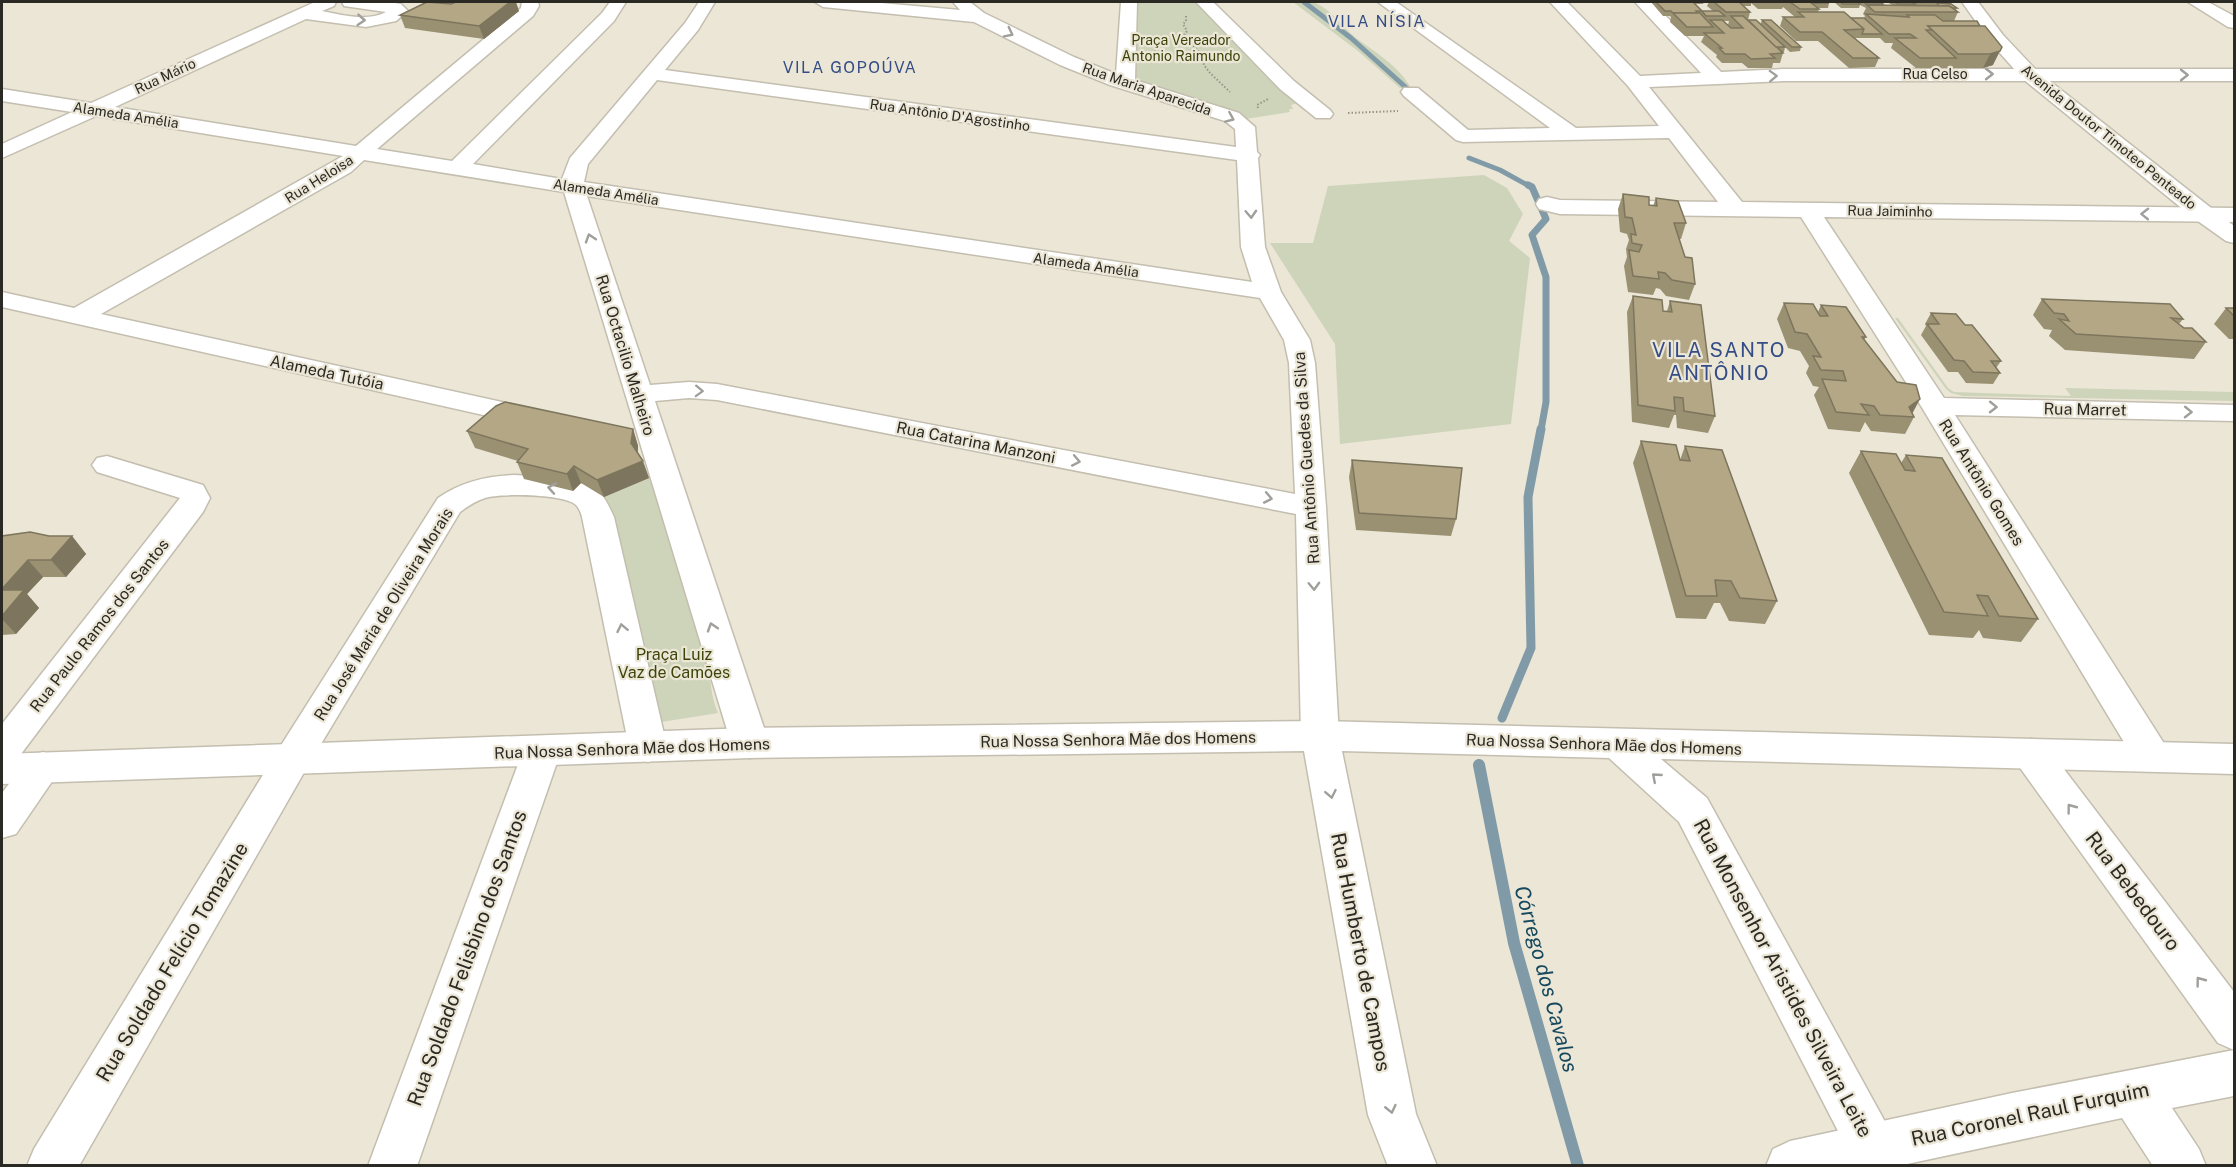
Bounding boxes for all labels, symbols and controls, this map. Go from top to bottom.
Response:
district label: VILA NÍSIA [1328,11,1426,31]
one-way arrow [356,14,365,27]
one-way arrow [1003,26,1014,37]
park label: Praça Vereador Antonio Raimundo [1122,32,1241,64]
street label: Rua Mário [132,55,198,97]
district label: VILA GOPOÚVA [783,57,917,77]
street label: Rua Maria Aparecida [1081,59,1213,119]
street label: Avenida Doutor Timoteo Penteado [2018,61,2200,213]
street label: Rua Celso [1902,66,1968,82]
one-way arrow [1985,68,1994,80]
one-way arrow [1769,69,1778,82]
one-way arrow [2180,69,2189,81]
street label: Rua Antônio D'Agostinho [869,96,1031,134]
street label: Alameda Amélia [72,99,180,131]
one-way arrow [1224,111,1235,123]
street label: Rua Heloisa [282,152,356,206]
street label: Alameda Amélia [552,176,660,208]
street label: Rua Jaiminho [1847,202,1933,220]
one-way arrow [2140,208,2149,220]
one-way arrow [1245,209,1258,218]
one-way arrow [585,233,597,244]
street label: Alameda Amélia [1032,250,1140,280]
street label: Rua Octacilio Malheiro [592,272,659,438]
district label: VILA SANTO ANTÔNIO [1652,338,1786,385]
street label: Alameda Tutóia [268,351,386,394]
street label: Rua Antônio Guedes da Silva [1290,351,1323,565]
one-way arrow [694,384,703,397]
street label: Rua Marret [2043,399,2127,420]
one-way arrow [1989,401,1998,413]
one-way arrow [2184,406,2193,418]
street label: Rua Antônio Gomes [1935,415,2028,549]
street label: Rua Catarina Manzoni [895,418,1057,467]
one-way arrow [1071,454,1081,467]
one-way arrow [548,483,557,495]
one-way arrow [1262,491,1272,504]
street label: Rua José Maria de Oliveira Morais [310,504,457,724]
street label: Rua Paulo Ramos dos Santos [26,535,173,716]
one-way arrow [1308,582,1320,591]
one-way arrow [707,622,720,633]
one-way arrow [617,624,630,634]
park label: Praça Luiz Vaz de Camões [618,645,730,682]
street label: Rua Nossa Senhora Mãe dos Homens [980,728,1256,751]
street label: Rua Nossa Senhora Mãe dos Homens [1466,730,1742,759]
street label: Rua Nossa Senhora Mãe dos Homens [494,734,770,763]
one-way arrow [1652,774,1663,785]
one-way arrow [1324,788,1337,798]
one-way arrow [2067,804,2078,815]
street label: Rua Soldado Felisbino dos Santos [402,807,532,1109]
street label: Rua Monsenhor Aristides Silveira Leite [1688,815,1878,1141]
street label: Rua Bebedouro [2080,827,2186,955]
street label: Rua Humberto de Campos [1326,831,1396,1073]
street label: Rua Soldado Felício Tomazine [91,838,253,1086]
water label: Córrego dos Cavalos [1510,883,1583,1075]
one-way arrow [2196,977,2207,988]
street label: Rua Coronel Raul Furquim [1909,1077,2151,1151]
one-way arrow [1384,1104,1397,1114]

